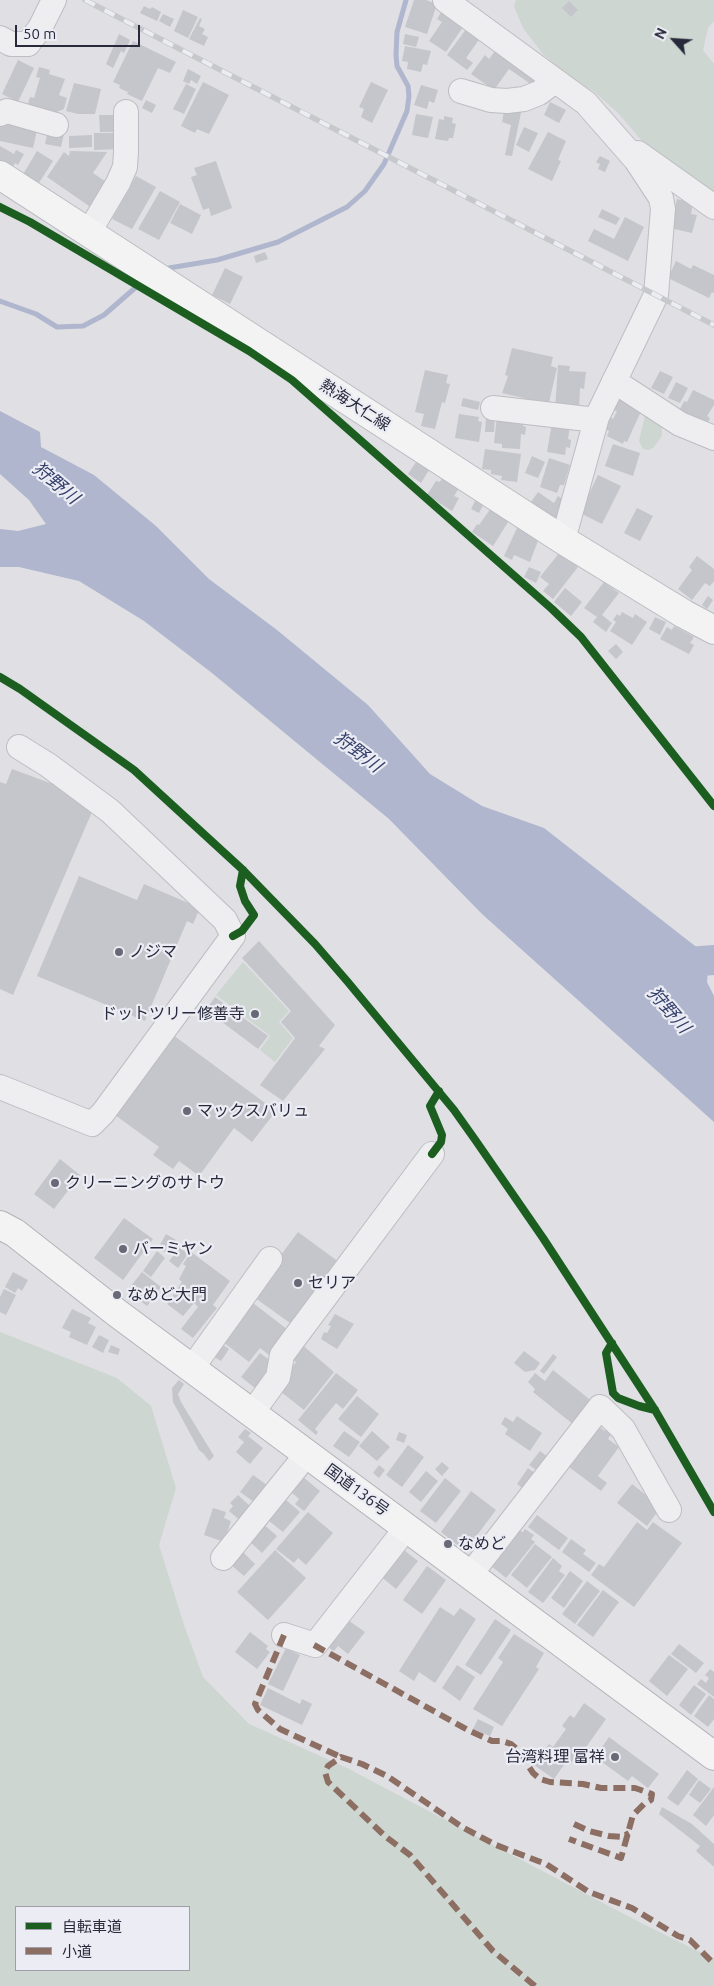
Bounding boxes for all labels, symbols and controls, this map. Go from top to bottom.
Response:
scale bar [18,15,142,47]
north arrow [649,15,699,65]
text: 50 m [23,25,56,42]
text: N [651,25,670,42]
street label: 熱海大仁線 [316,375,394,435]
water label: 狩野川 [28,457,84,509]
water label: 狩野川 [330,727,386,777]
place label: ノジマ [129,942,177,962]
marker: ノジマ [113,946,125,958]
water label: 狩野川 [643,983,695,1037]
place label: ドットツリー修善寺 [101,1004,245,1024]
marker: ドットツリー修善寺 [249,1008,261,1020]
place label: マックスバリュ [197,1101,309,1121]
marker: マックスバリュ [181,1105,193,1117]
place label: クリーニングのサトウ [65,1173,225,1193]
marker: クリーニングのサトウ [49,1177,61,1189]
place label: バーミヤン [133,1239,213,1259]
marker: バーミヤン [117,1243,129,1255]
place label: セリア [308,1273,356,1293]
marker: セリア [292,1277,304,1289]
place label: なめど大門 [127,1285,207,1305]
marker: なめど大門 [111,1289,123,1301]
street label: 国道136号 [321,1460,393,1520]
place label: なめど [458,1534,506,1554]
marker: なめど [442,1538,454,1550]
place label: 台湾料理 富祥 [505,1747,605,1767]
marker: 台湾料理 富祥 [609,1751,621,1763]
legend [15,1906,190,1971]
text: 自転車道 [62,1918,122,1935]
text: 小道 [62,1943,92,1960]

